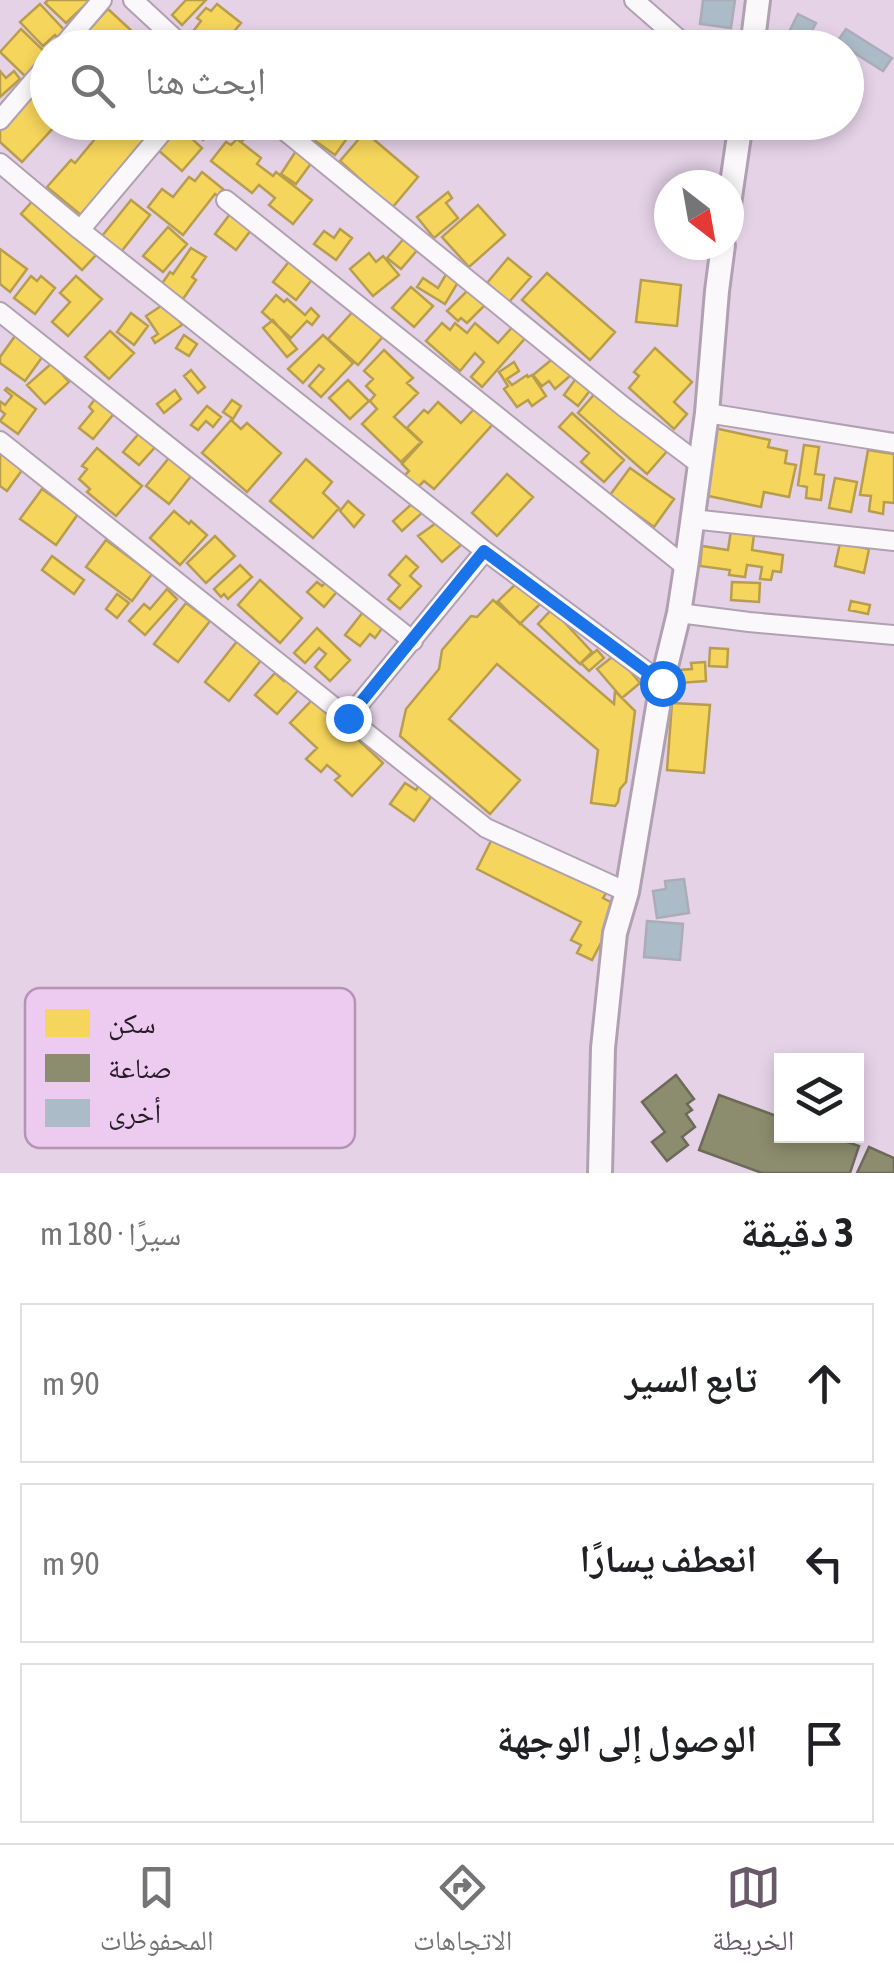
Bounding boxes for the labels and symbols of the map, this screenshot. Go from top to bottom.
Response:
north arrow [654,170,744,260]
route start [640,661,686,707]
route end [326,696,372,742]
legend [25,988,355,1148]
text: سكن [108,1007,156,1041]
text: صناعة [108,1052,172,1084]
text: أخرى [108,1096,161,1130]

